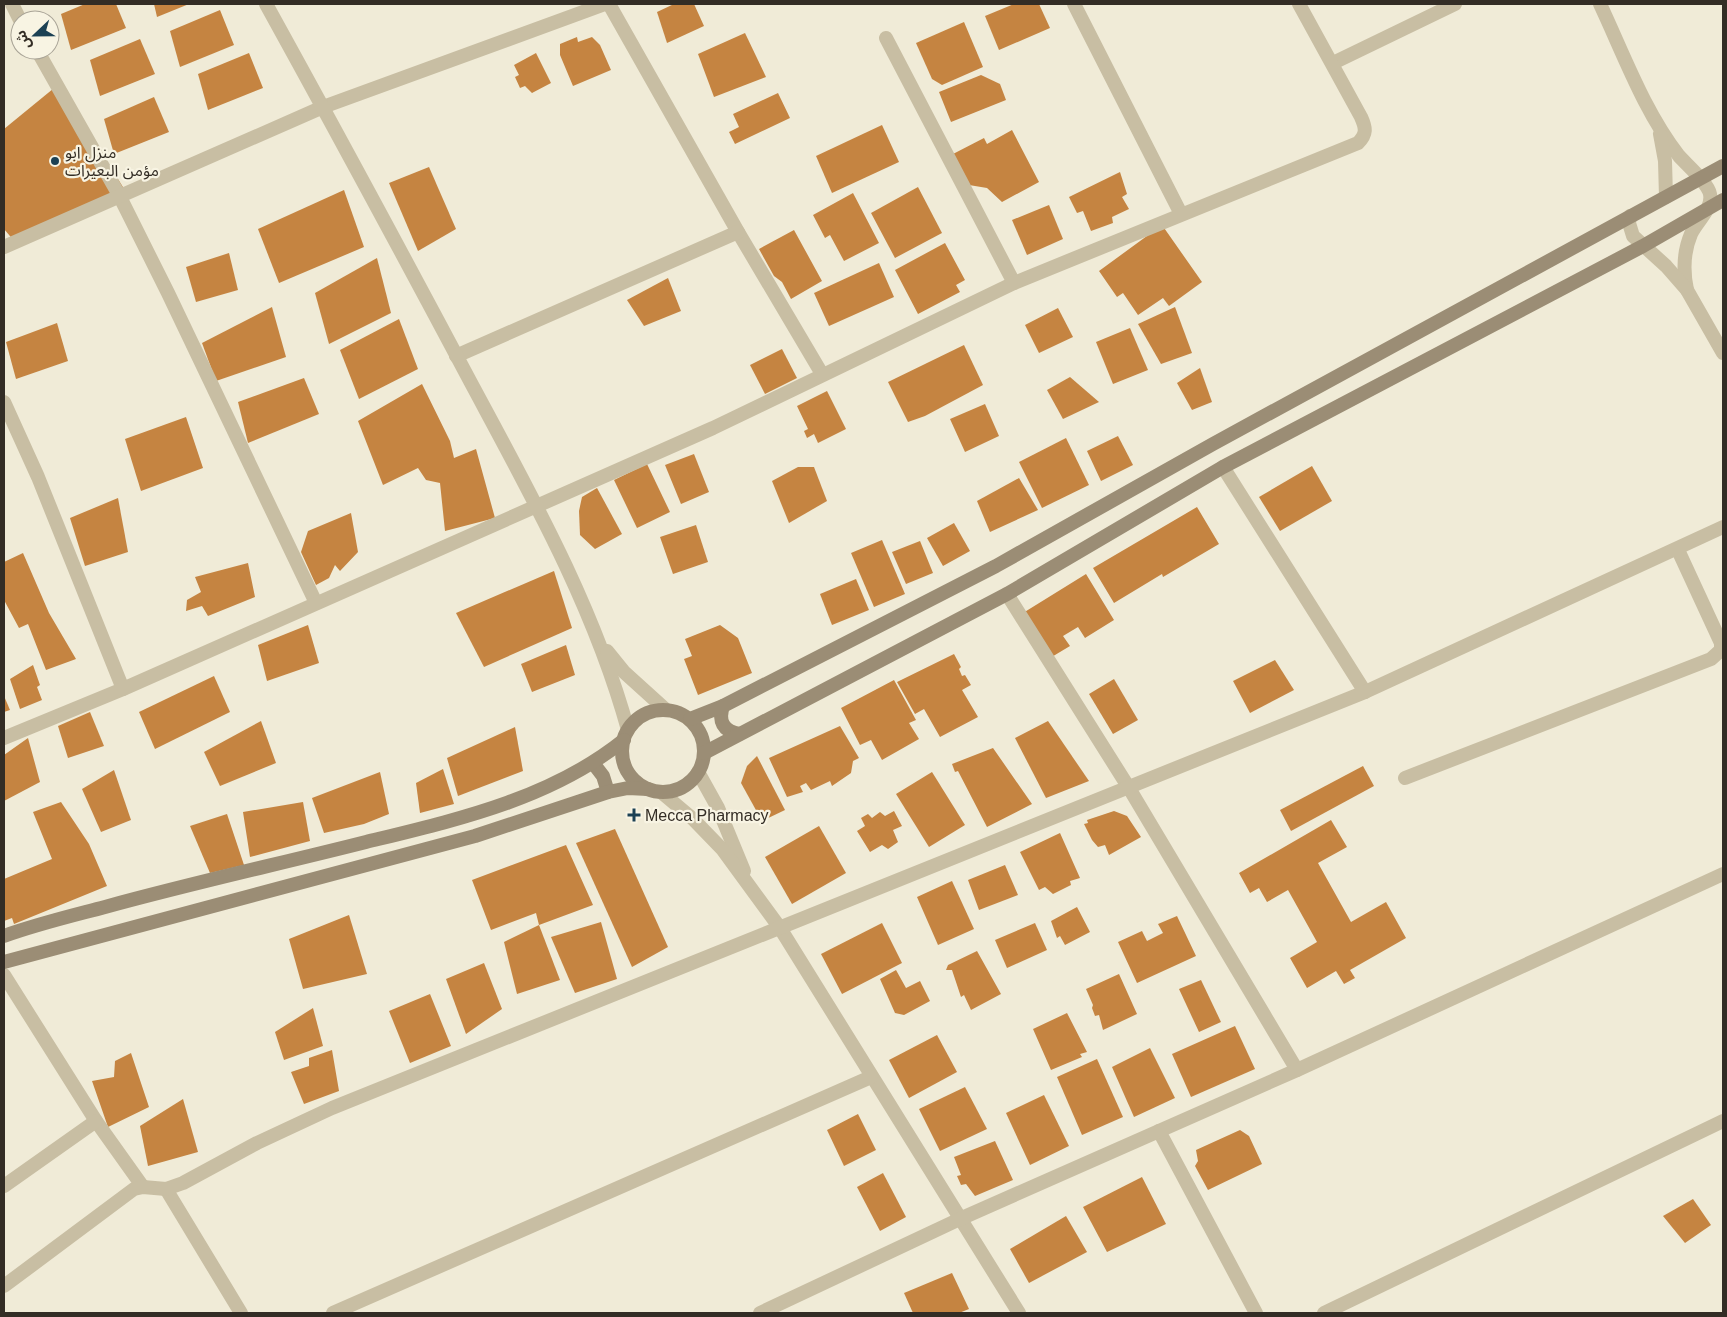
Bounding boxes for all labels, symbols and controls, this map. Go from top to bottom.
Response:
north arrow [10,10,60,60]
text: ش [12,28,34,52]
place label: منزل ابو مؤمن البعيرات [65,144,159,180]
marker: منزل ابو مؤمن البعيرات [49,155,61,167]
place label: Mecca Pharmacy [645,807,769,824]
marker: Mecca Pharmacy [627,808,641,822]

